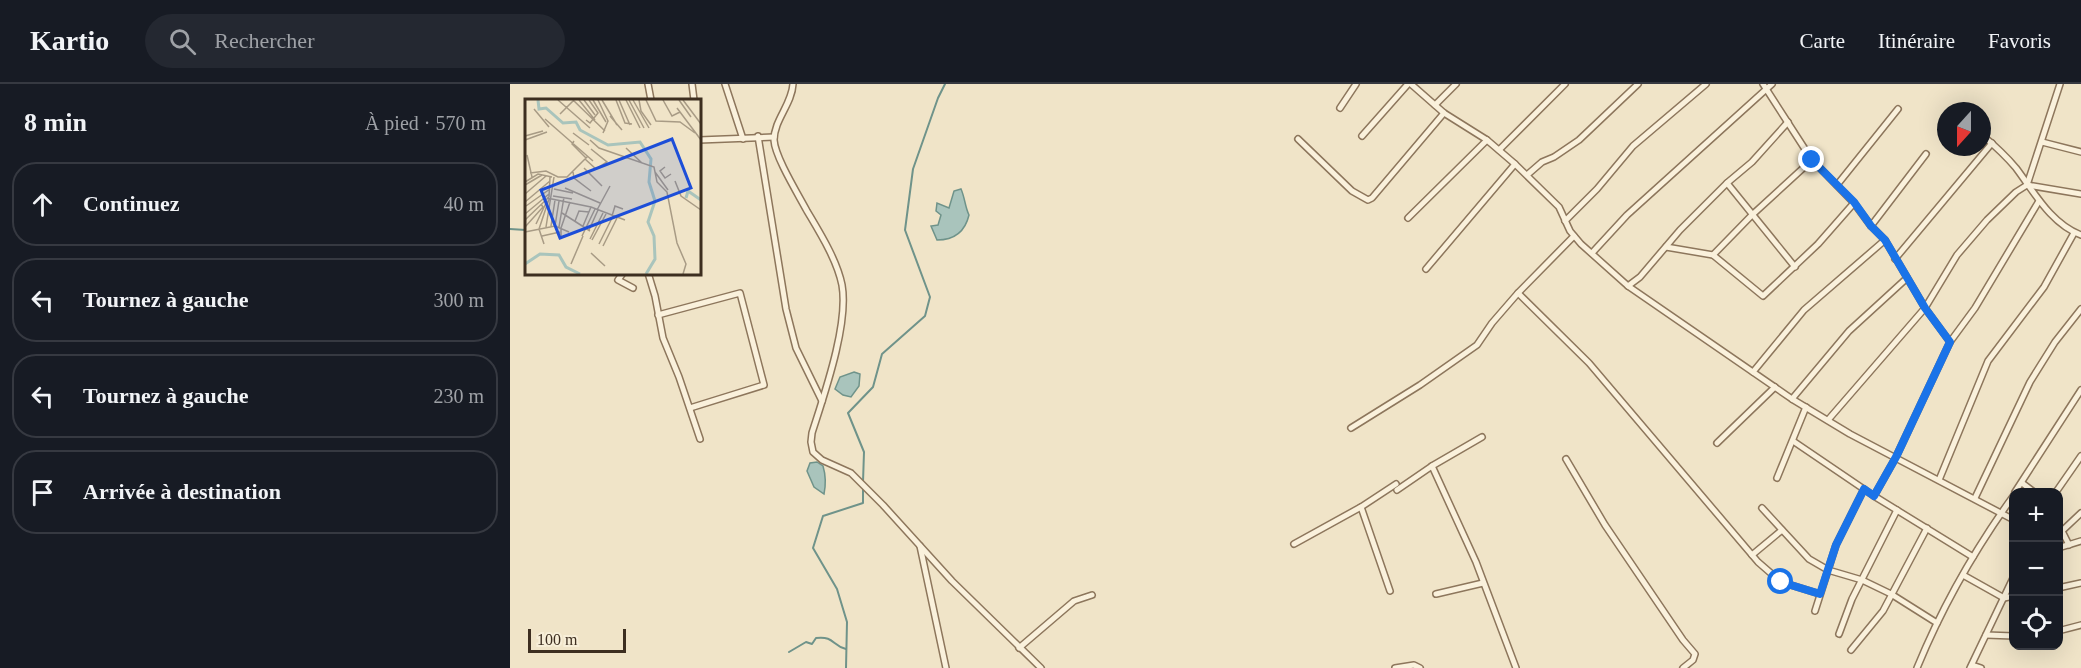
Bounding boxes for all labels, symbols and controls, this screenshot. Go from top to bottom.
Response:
search box [145,14,565,68]
text: Kartio [30,25,109,56]
icon: search [166,25,199,58]
text: Rechercher [214,28,314,53]
text: Carte [1800,29,1845,53]
text: Itinéraire [1878,29,1955,53]
text: Favoris [1988,29,2051,53]
inset map [525,99,700,274]
north arrow [1937,102,1991,156]
text: 8 min [24,108,87,137]
text: À pied · 570 m [365,112,486,134]
route end [1798,146,1824,172]
icon: ahead [26,188,59,221]
text: Continuez [83,191,180,216]
text: 40 m [443,193,484,215]
icon: left [26,284,59,317]
text: Tournez à gauche [83,287,248,312]
text: 300 m [433,289,484,311]
icon: left [26,380,59,413]
text: Tournez à gauche [83,383,248,408]
text: 230 m [433,385,484,407]
icon: arrive [26,476,59,509]
text: Arrivée à destination [83,479,281,504]
map controls [2009,488,2063,650]
button: + [2009,488,2063,542]
button: − [2009,542,2063,596]
route start [1767,568,1793,594]
button: locate [2009,596,2063,650]
scale bar [528,626,626,654]
text: 100 m [537,631,577,648]

